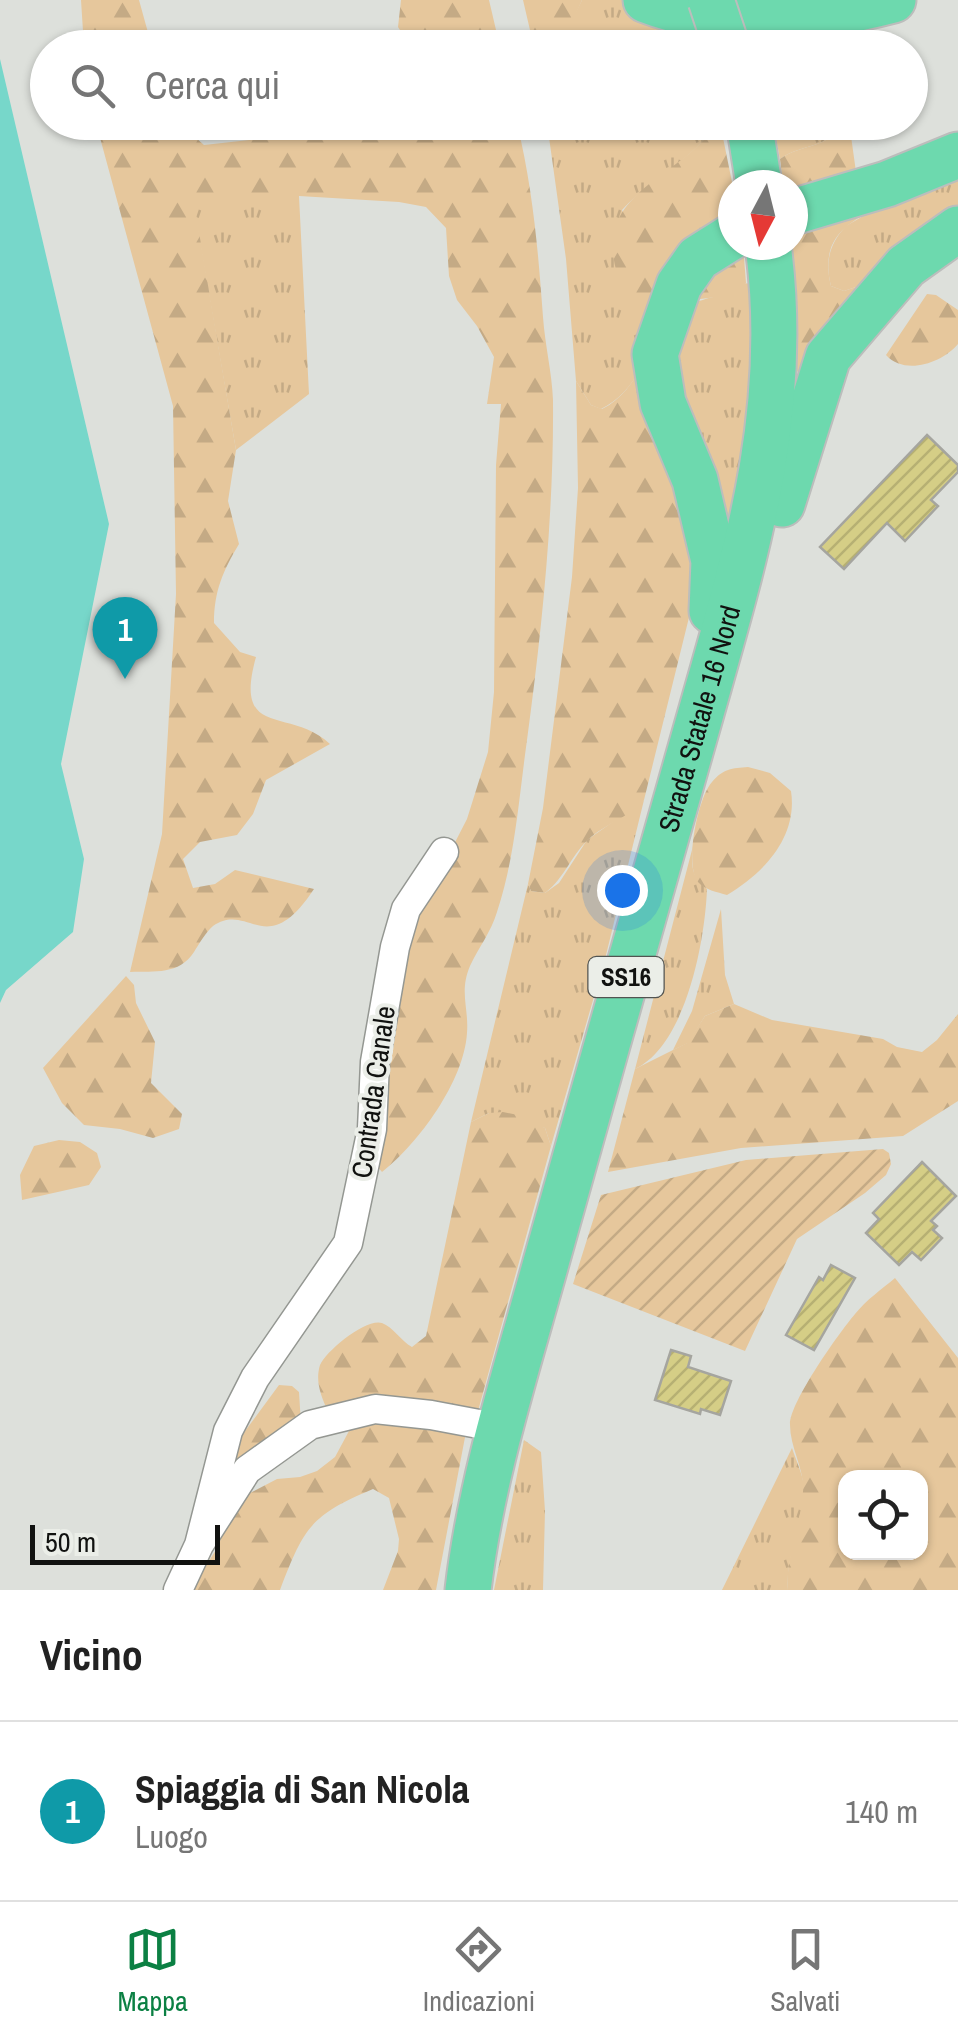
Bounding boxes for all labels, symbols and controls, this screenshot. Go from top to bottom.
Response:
search box [30,30,928,140]
icon: search [65,58,120,113]
text: Cerca qui [145,60,280,111]
north arrow [718,170,808,260]
pin: 1 [92,596,158,679]
street label: Strada Statale 16 Nord [649,601,749,837]
your location [597,865,648,916]
road number: SS16 [588,957,664,997]
street label: Contrada Canale [342,1003,404,1181]
map controls [838,1470,928,1560]
button: locate [838,1470,928,1560]
scale bar [30,1520,220,1564]
text: 50 m [45,1523,96,1561]
text: Vicino [40,1627,143,1683]
text: Spiaggia di San Nicola [135,1764,469,1815]
text: 1 [65,1790,80,1833]
text: 140 m [845,1790,918,1833]
text: Luogo [135,1815,208,1858]
tab: Mappa [118,1922,188,2020]
tab: Indicazioni [423,1922,535,2020]
tab: Salvati [770,1922,840,2020]

